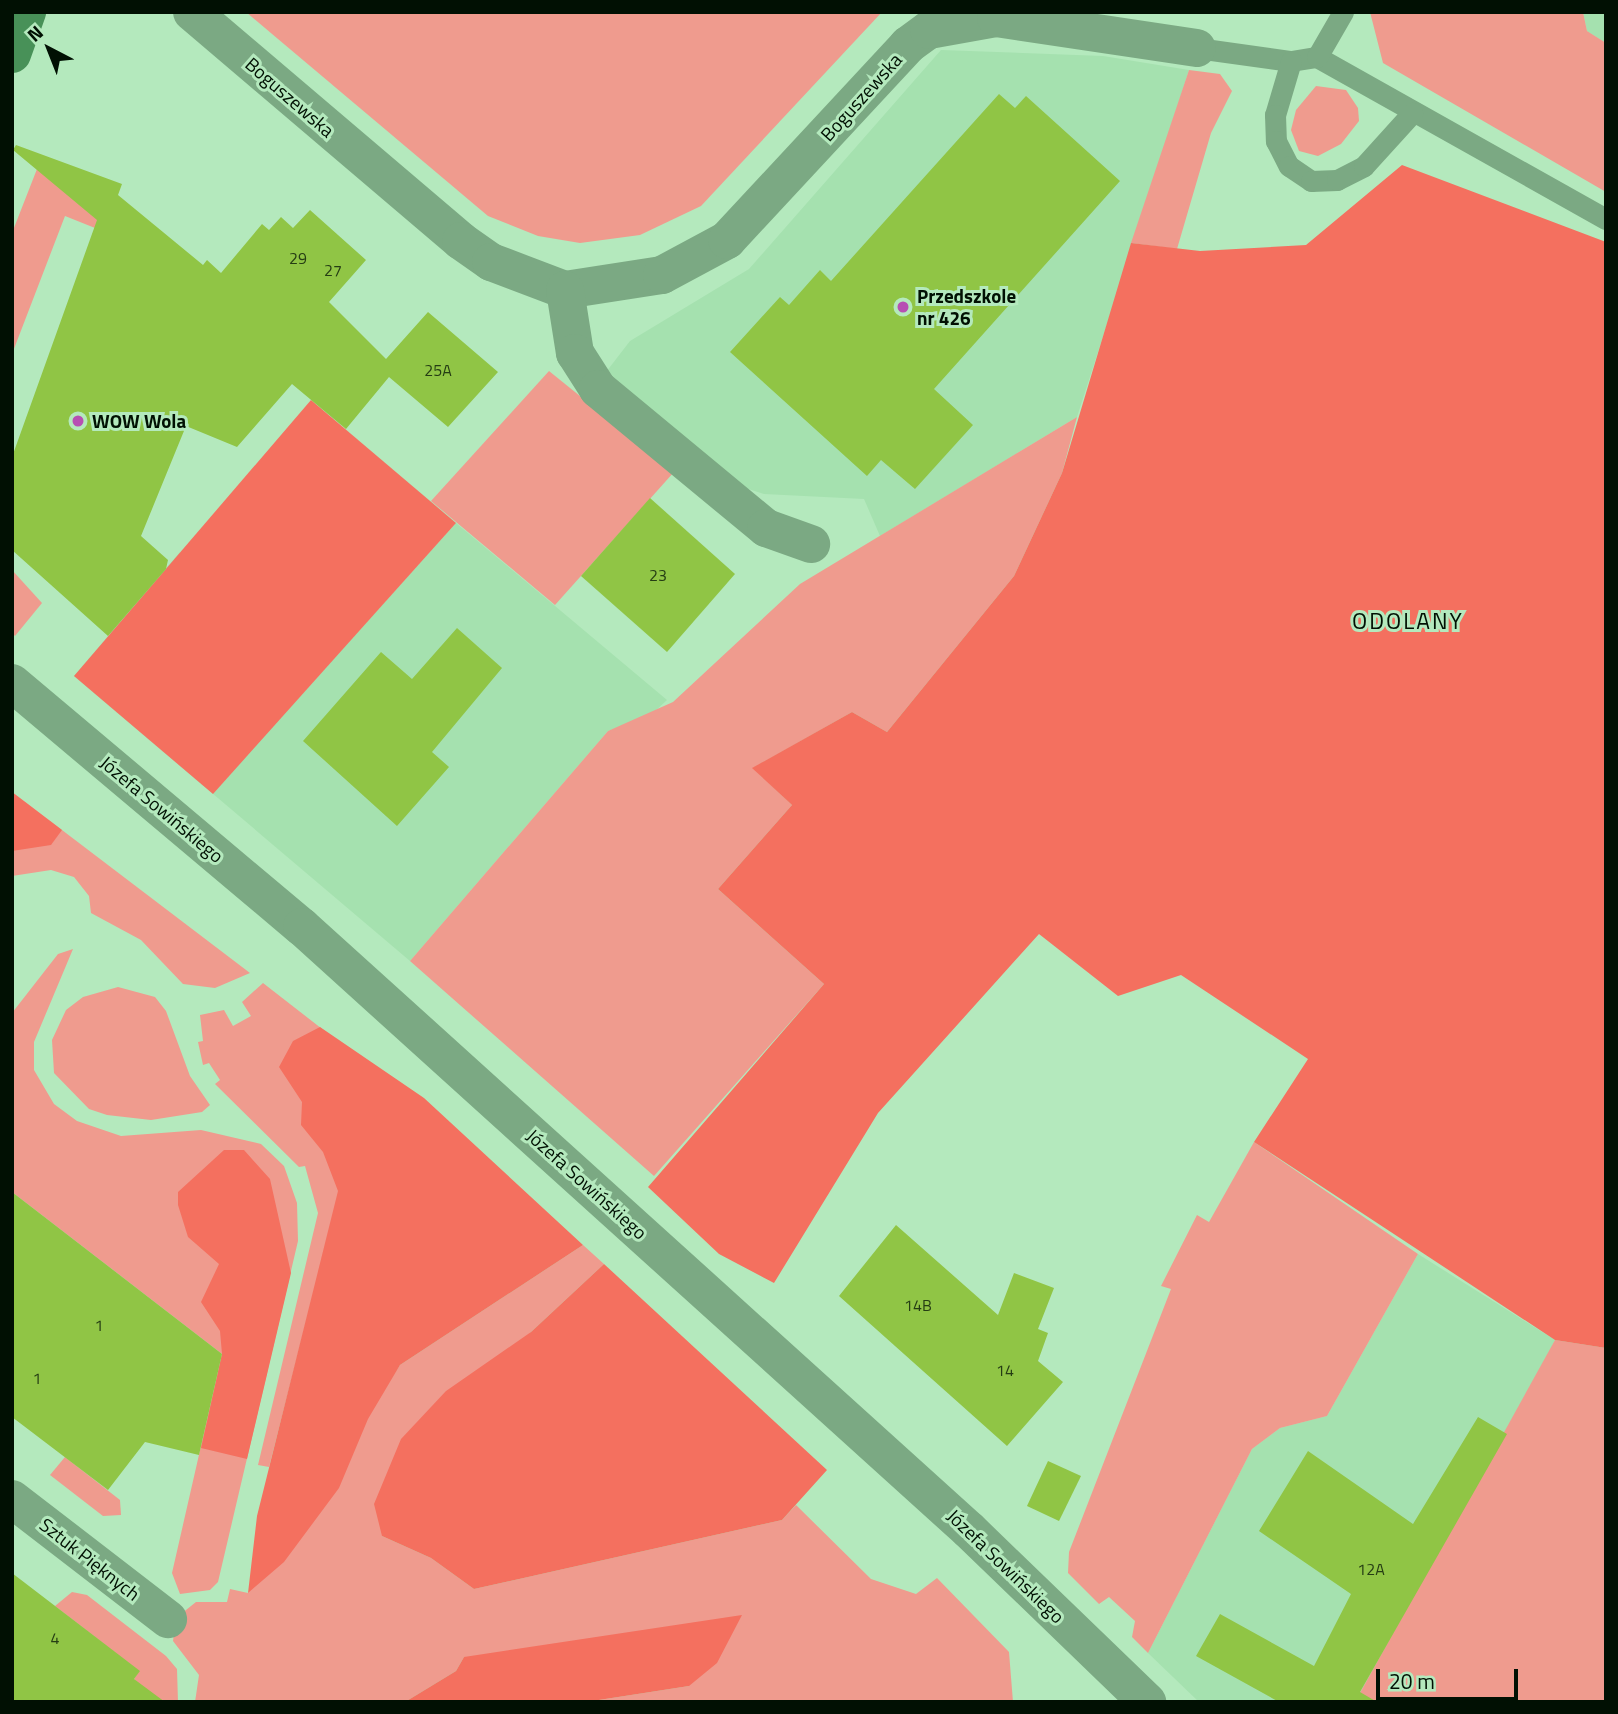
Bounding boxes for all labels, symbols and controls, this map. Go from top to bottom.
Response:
north arrow [14,14,84,84]
text: N [20,18,49,48]
street label: Boguszewska [816,48,906,146]
street label: Boguszewska [241,52,339,142]
house number: 29 [289,248,307,268]
house number: 27 [324,260,342,280]
place label: Przedszkole nr 426 [917,285,1016,329]
marker: Przedszkole nr 426 [895,299,911,315]
house number: 25A [424,360,452,380]
place label: WOW Wola [92,410,186,432]
marker: WOW Wola [70,413,86,429]
house number: 23 [649,565,667,585]
district label: ODOLANY [1353,607,1463,635]
street label: Józefa Sowińskiego [96,751,228,867]
street label: Józefa Sowińskiego [522,1124,652,1244]
house number: 14B [904,1295,932,1315]
house number: 1 [95,1315,103,1335]
house number: 14 [996,1360,1014,1380]
house number: 1 [33,1368,41,1388]
street label: Józefa Sowińskiego [943,1504,1069,1628]
street label: Sztuk Pięknych [35,1513,145,1605]
house number: 12A [1357,1559,1385,1579]
house number: 4 [51,1628,59,1648]
scale bar [1380,1654,1522,1698]
text: 20 m [1389,1665,1435,1697]

